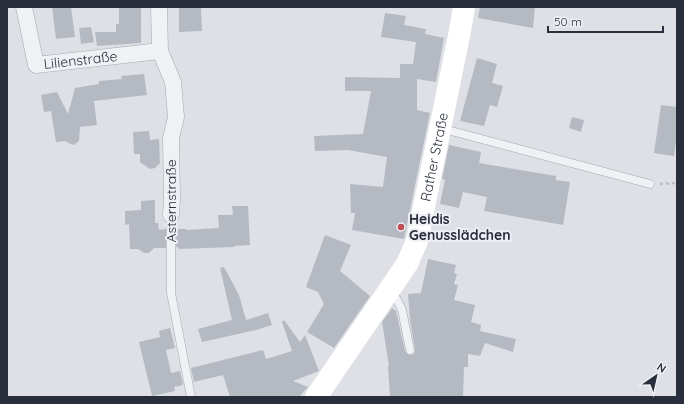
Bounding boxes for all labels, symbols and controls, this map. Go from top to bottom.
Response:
scale bar [548,8,663,34]
text: 50 m [554,14,582,29]
street label: Lilienstraße [43,47,118,73]
street label: Rather Straße [416,111,452,203]
street label: Asternstraße [162,159,180,243]
place label: Heidis Genusslädchen [409,210,511,244]
marker: Heidis Genusslädchen [396,222,406,232]
north arrow [636,356,676,396]
text: N [654,360,669,376]

